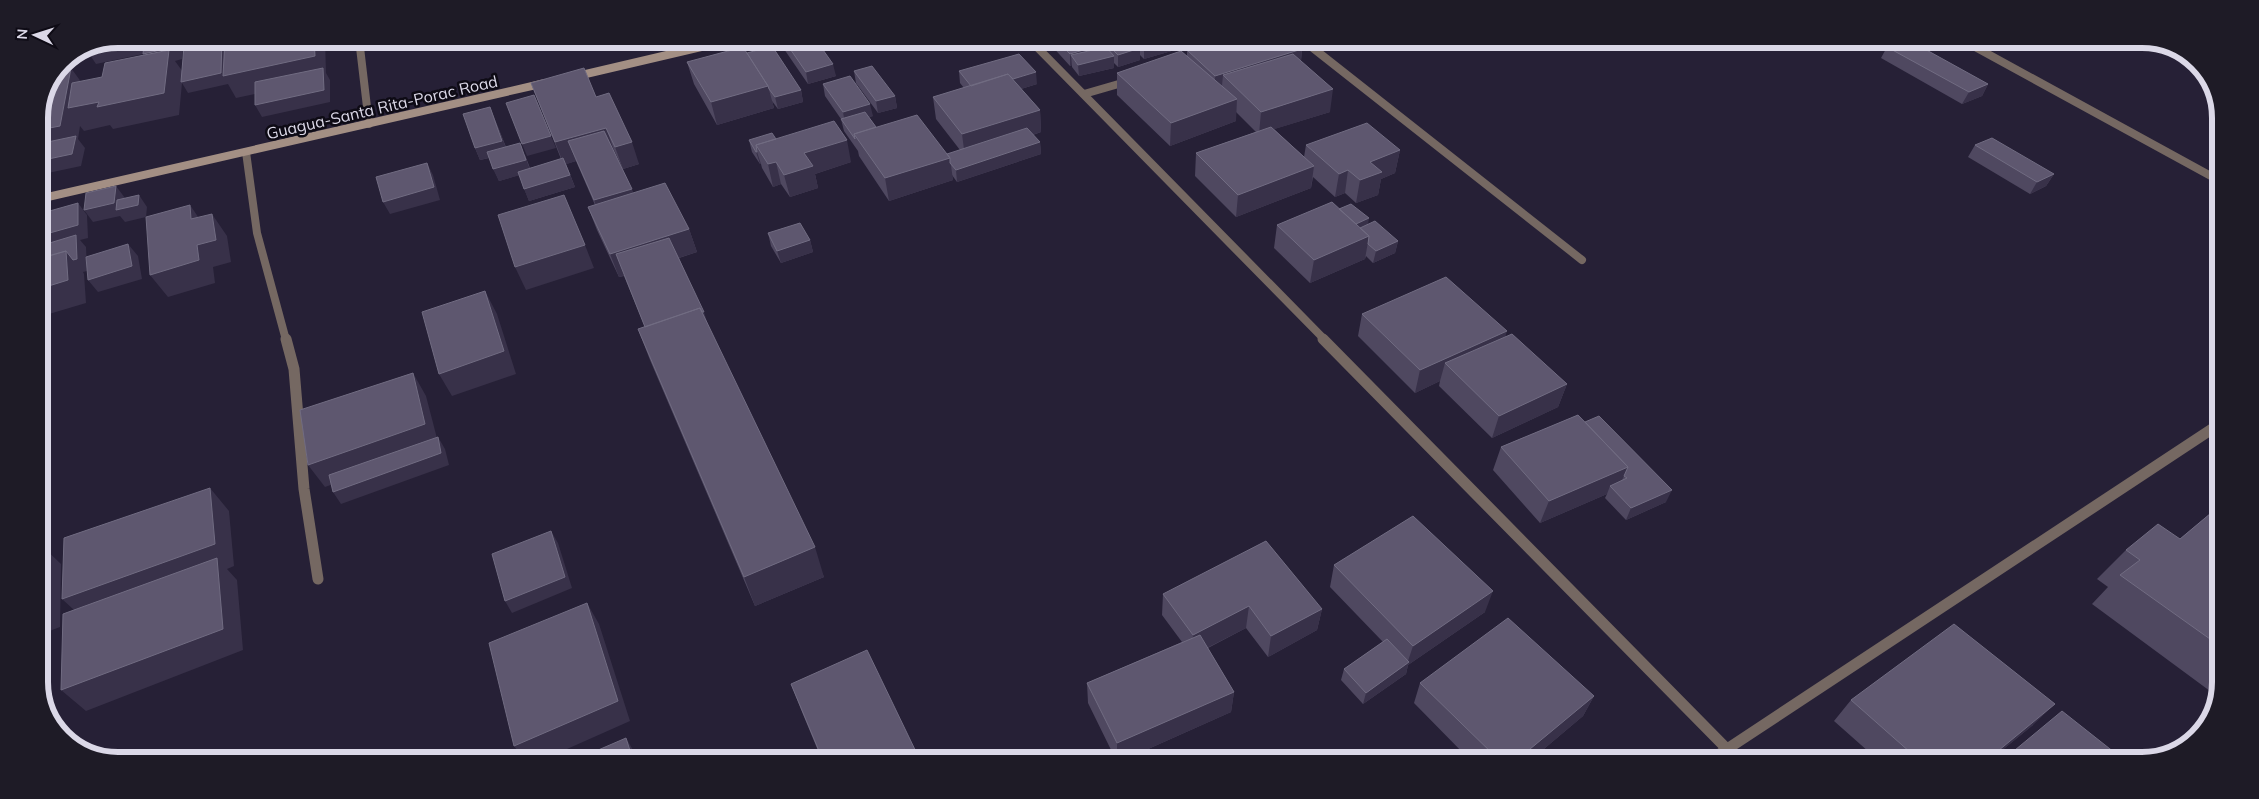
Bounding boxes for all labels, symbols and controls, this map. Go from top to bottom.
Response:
north arrow [10,10,60,60]
text: N [13,28,31,40]
street label: Guagua-Santa Rita-Porac Road [264,71,500,143]

